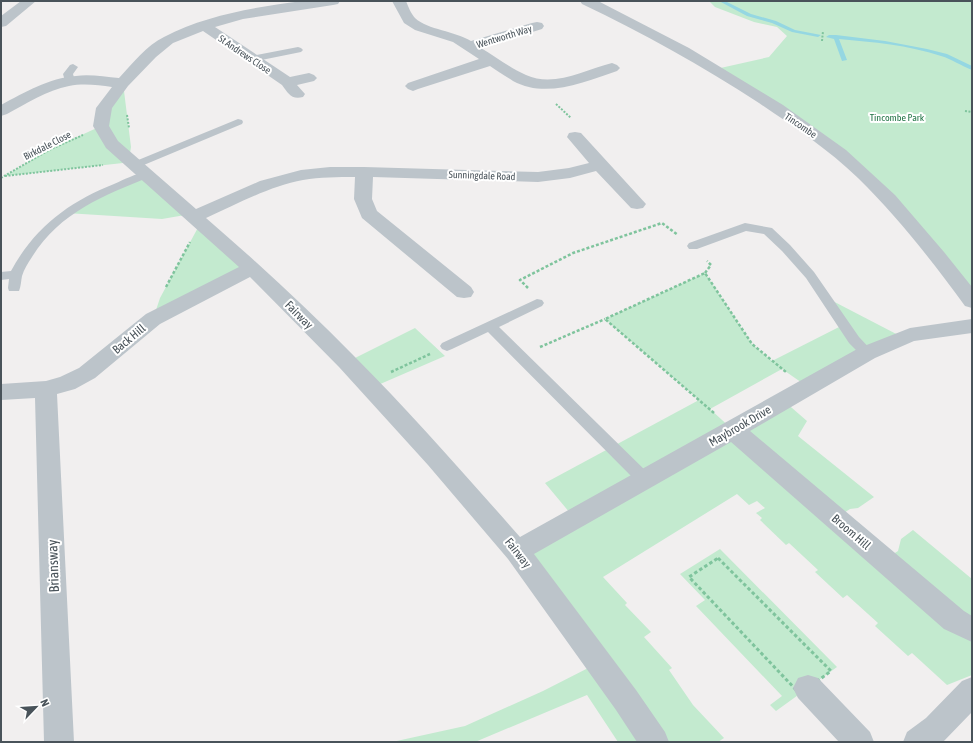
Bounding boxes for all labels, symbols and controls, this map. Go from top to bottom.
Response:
street label: Wentworth Way [475,23,533,50]
street label: St Andrews Close [216,33,273,76]
street label: Tincombe [783,111,819,140]
park label: Tincombe Park [870,112,925,123]
street label: Birkdale Close [22,129,73,162]
street label: Sunningdale Road [448,169,516,182]
street label: Fairway [282,298,316,332]
street label: Back Hill [110,321,149,357]
street label: Maybrook Drive [706,403,774,449]
street label: Broom Hill [829,511,874,553]
street label: Fairway [502,535,534,571]
street label: Briansway [44,539,62,593]
north arrow [16,687,56,727]
text: N [38,697,52,708]

